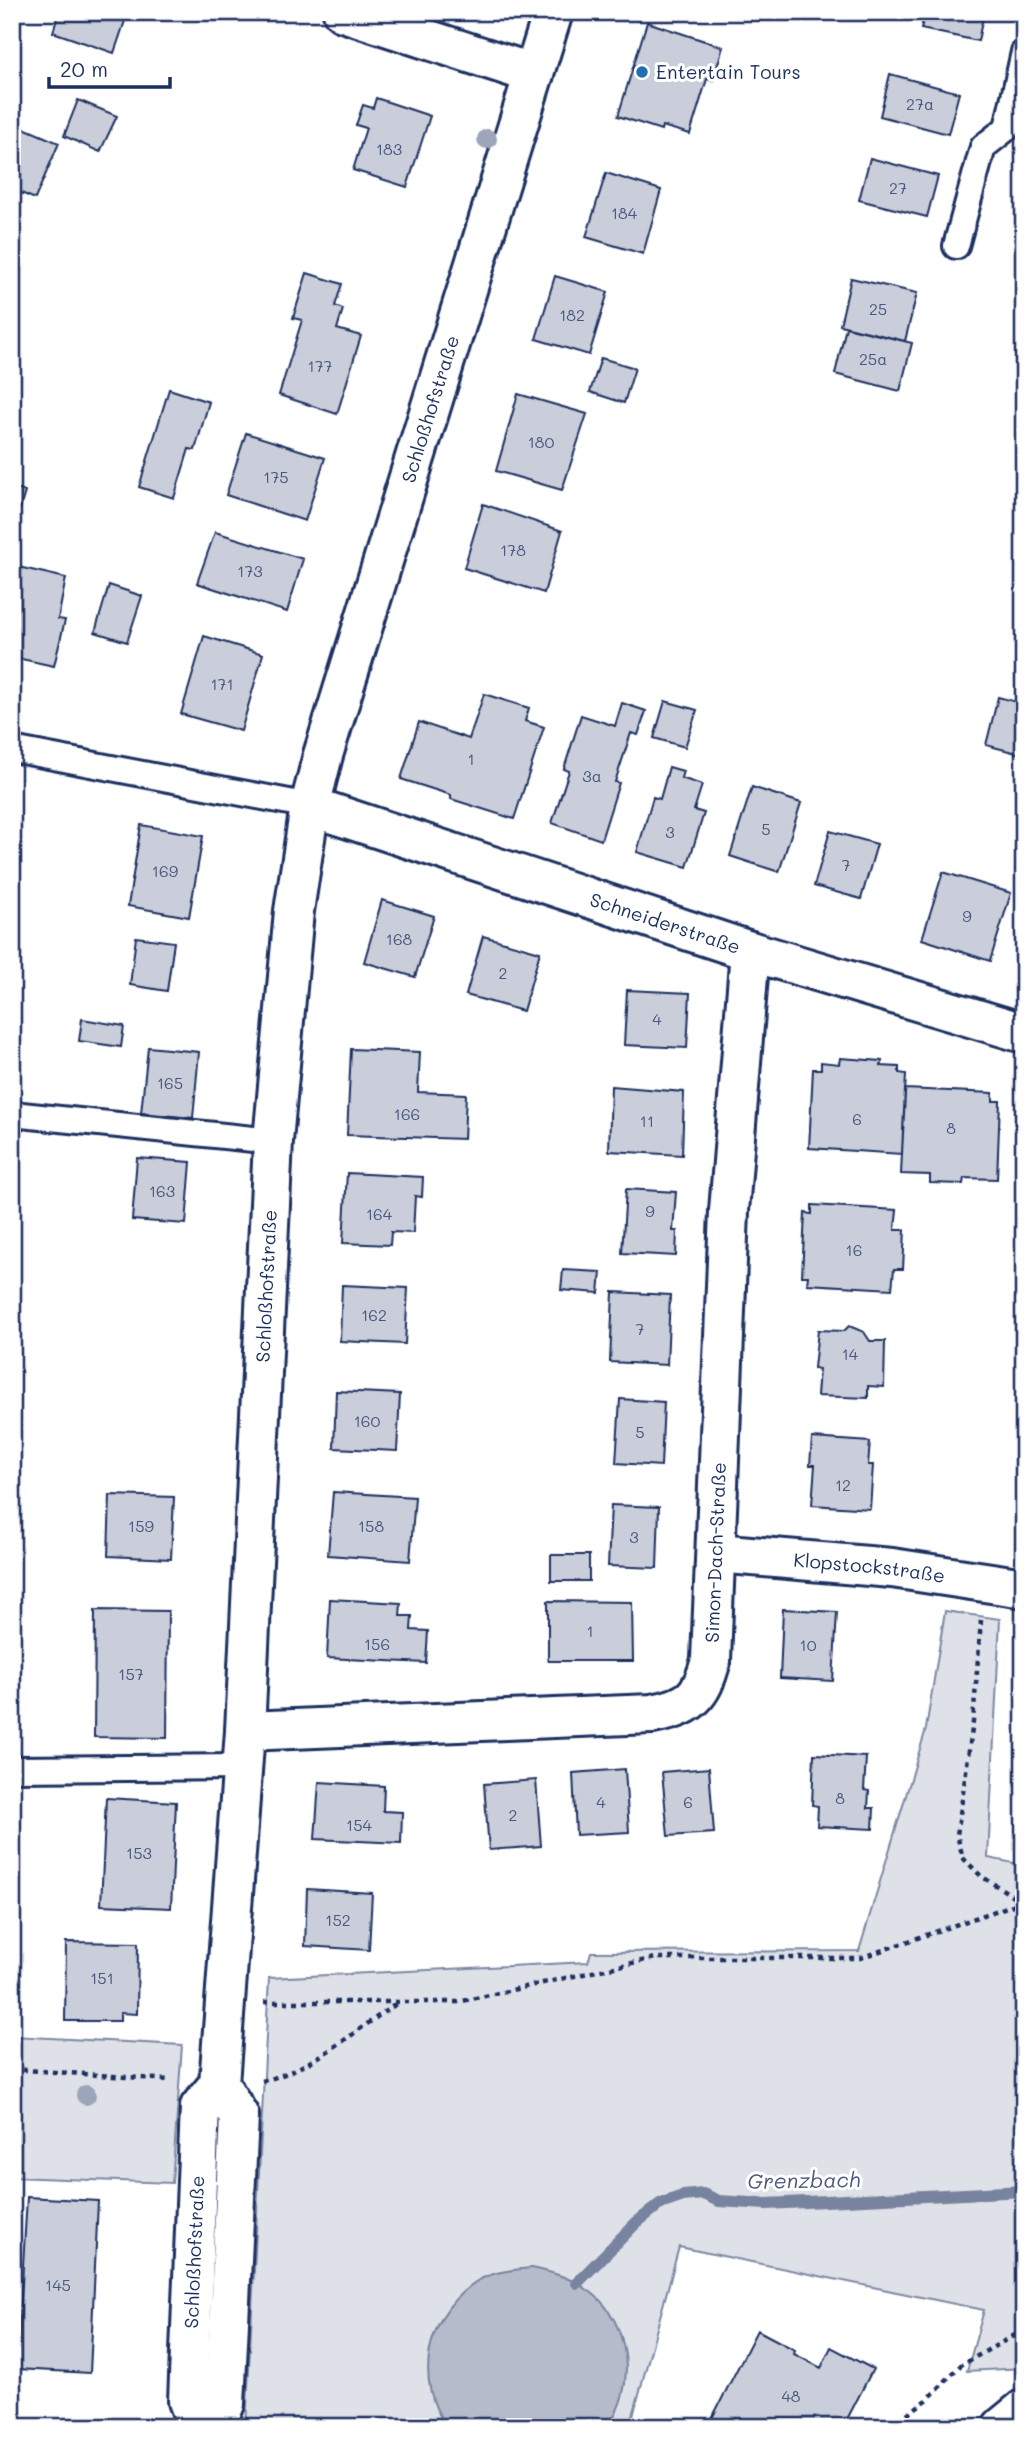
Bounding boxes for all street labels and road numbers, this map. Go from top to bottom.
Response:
street label: Schloßhofstraße [395,332,464,486]
street label: Schneiderstraße [587,886,744,959]
street label: Schloßhofstraße [250,1209,282,1363]
street label: Simon-Dach-Straße [699,1462,731,1643]
street label: Klopstockstraße [793,1547,947,1588]
street label: Schloßhofstraße [178,2175,209,2329]

